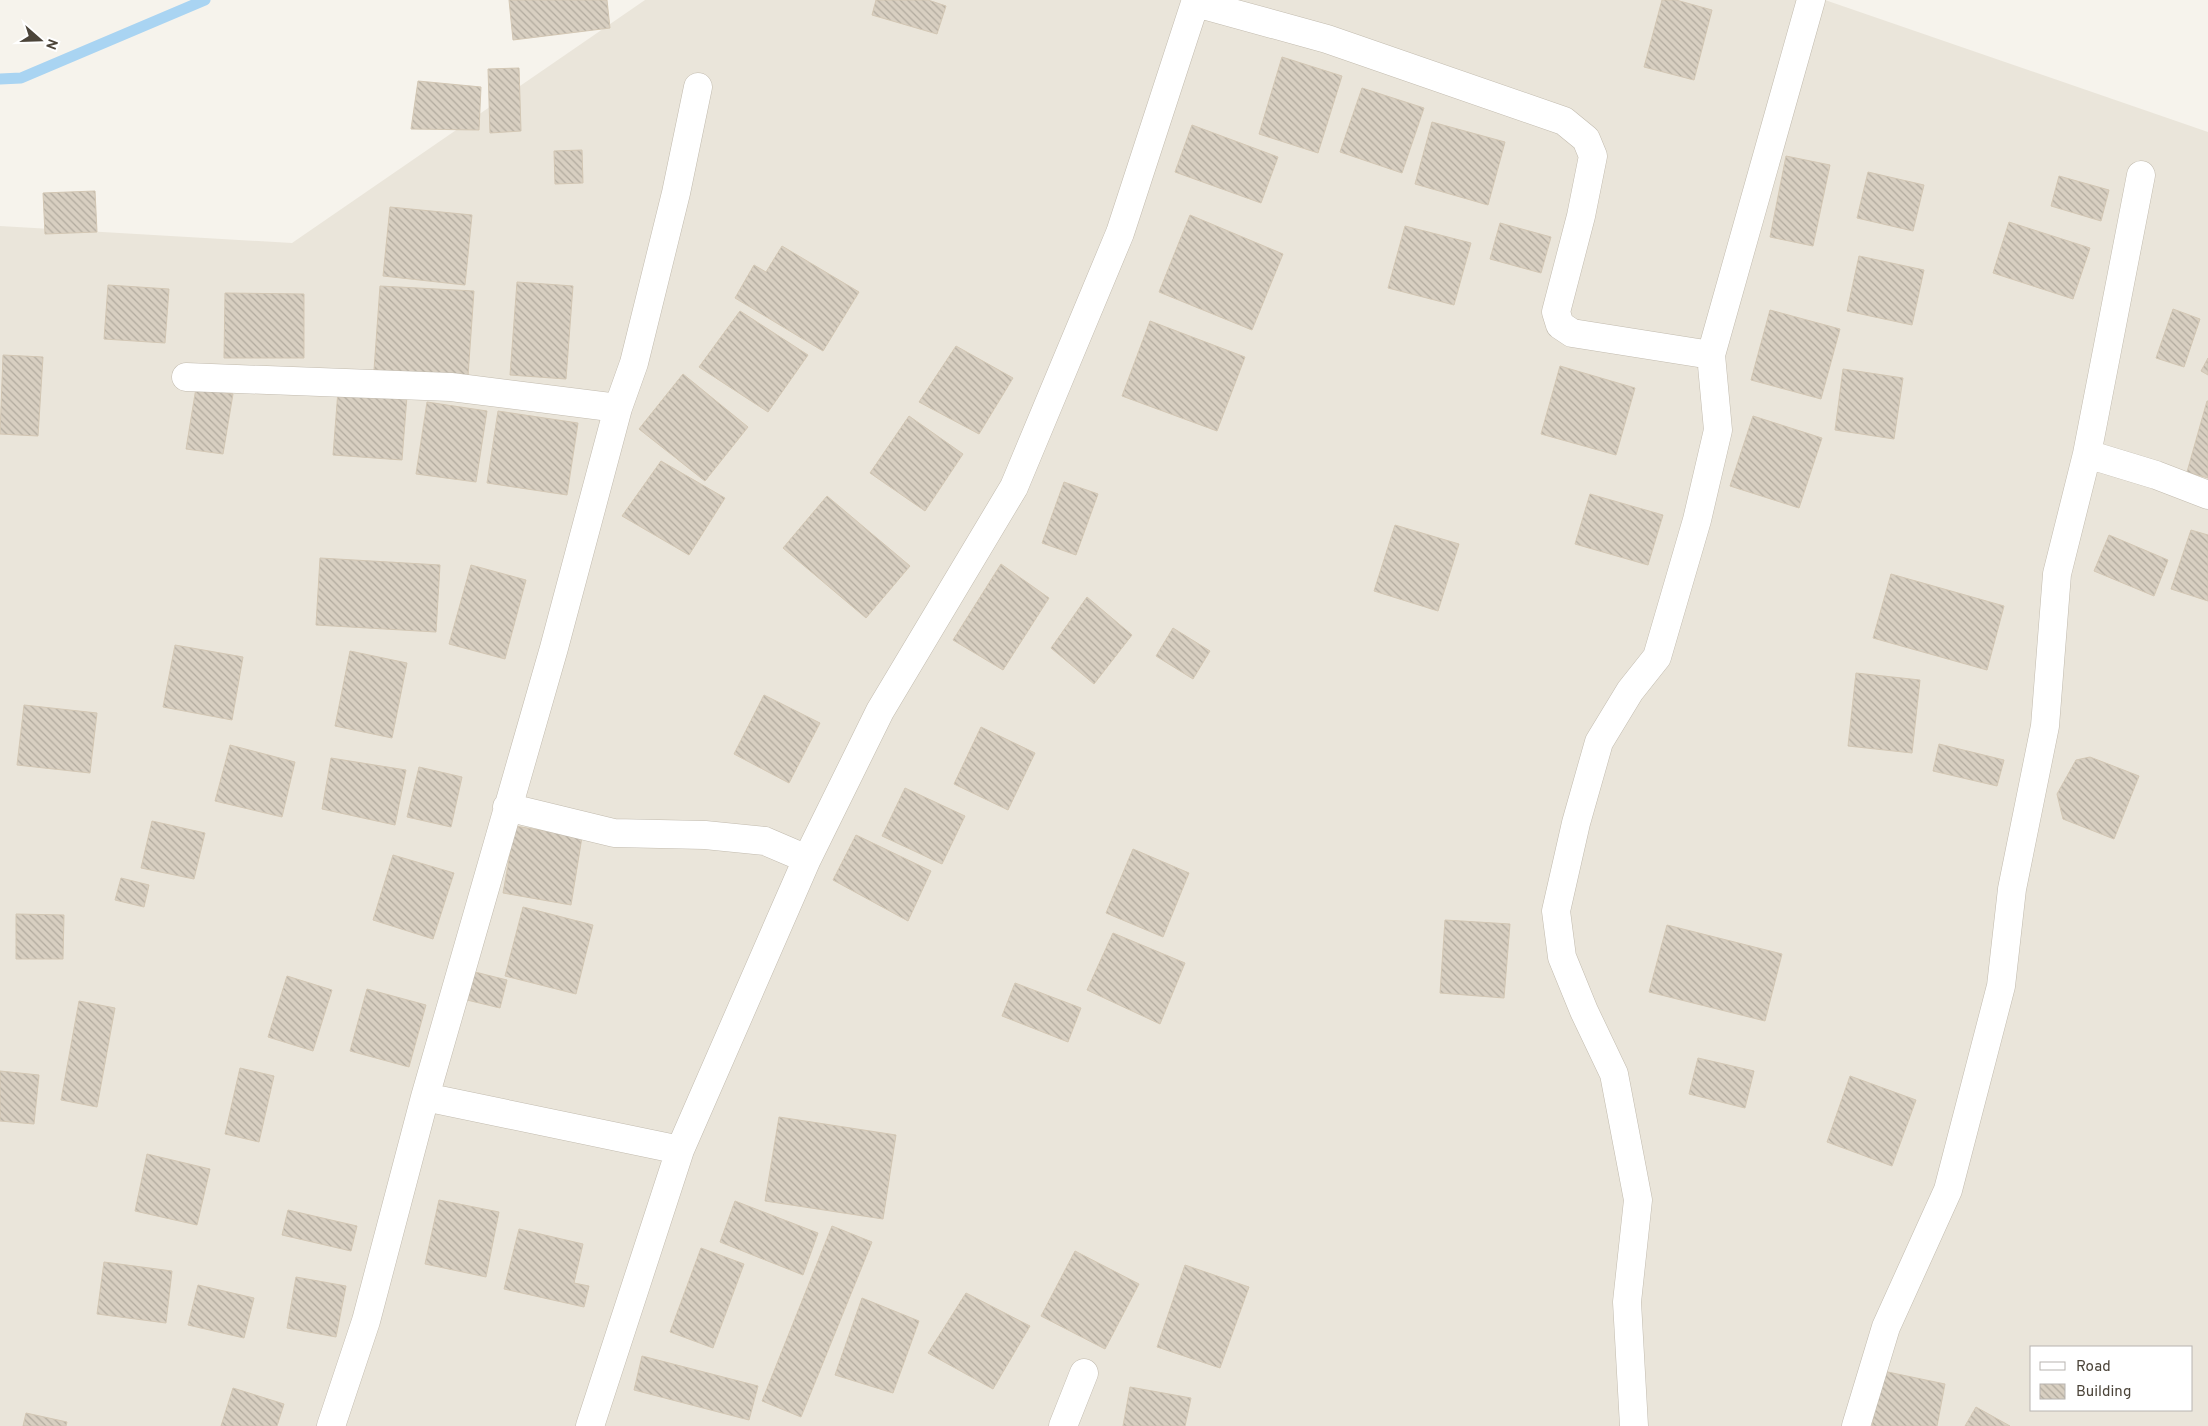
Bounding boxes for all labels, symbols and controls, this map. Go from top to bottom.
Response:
north arrow [15,15,65,65]
text: N [41,36,61,52]
legend [2030,1346,2193,1411]
text: Road [2076,1358,2111,1377]
text: Building [2076,1383,2131,1402]

